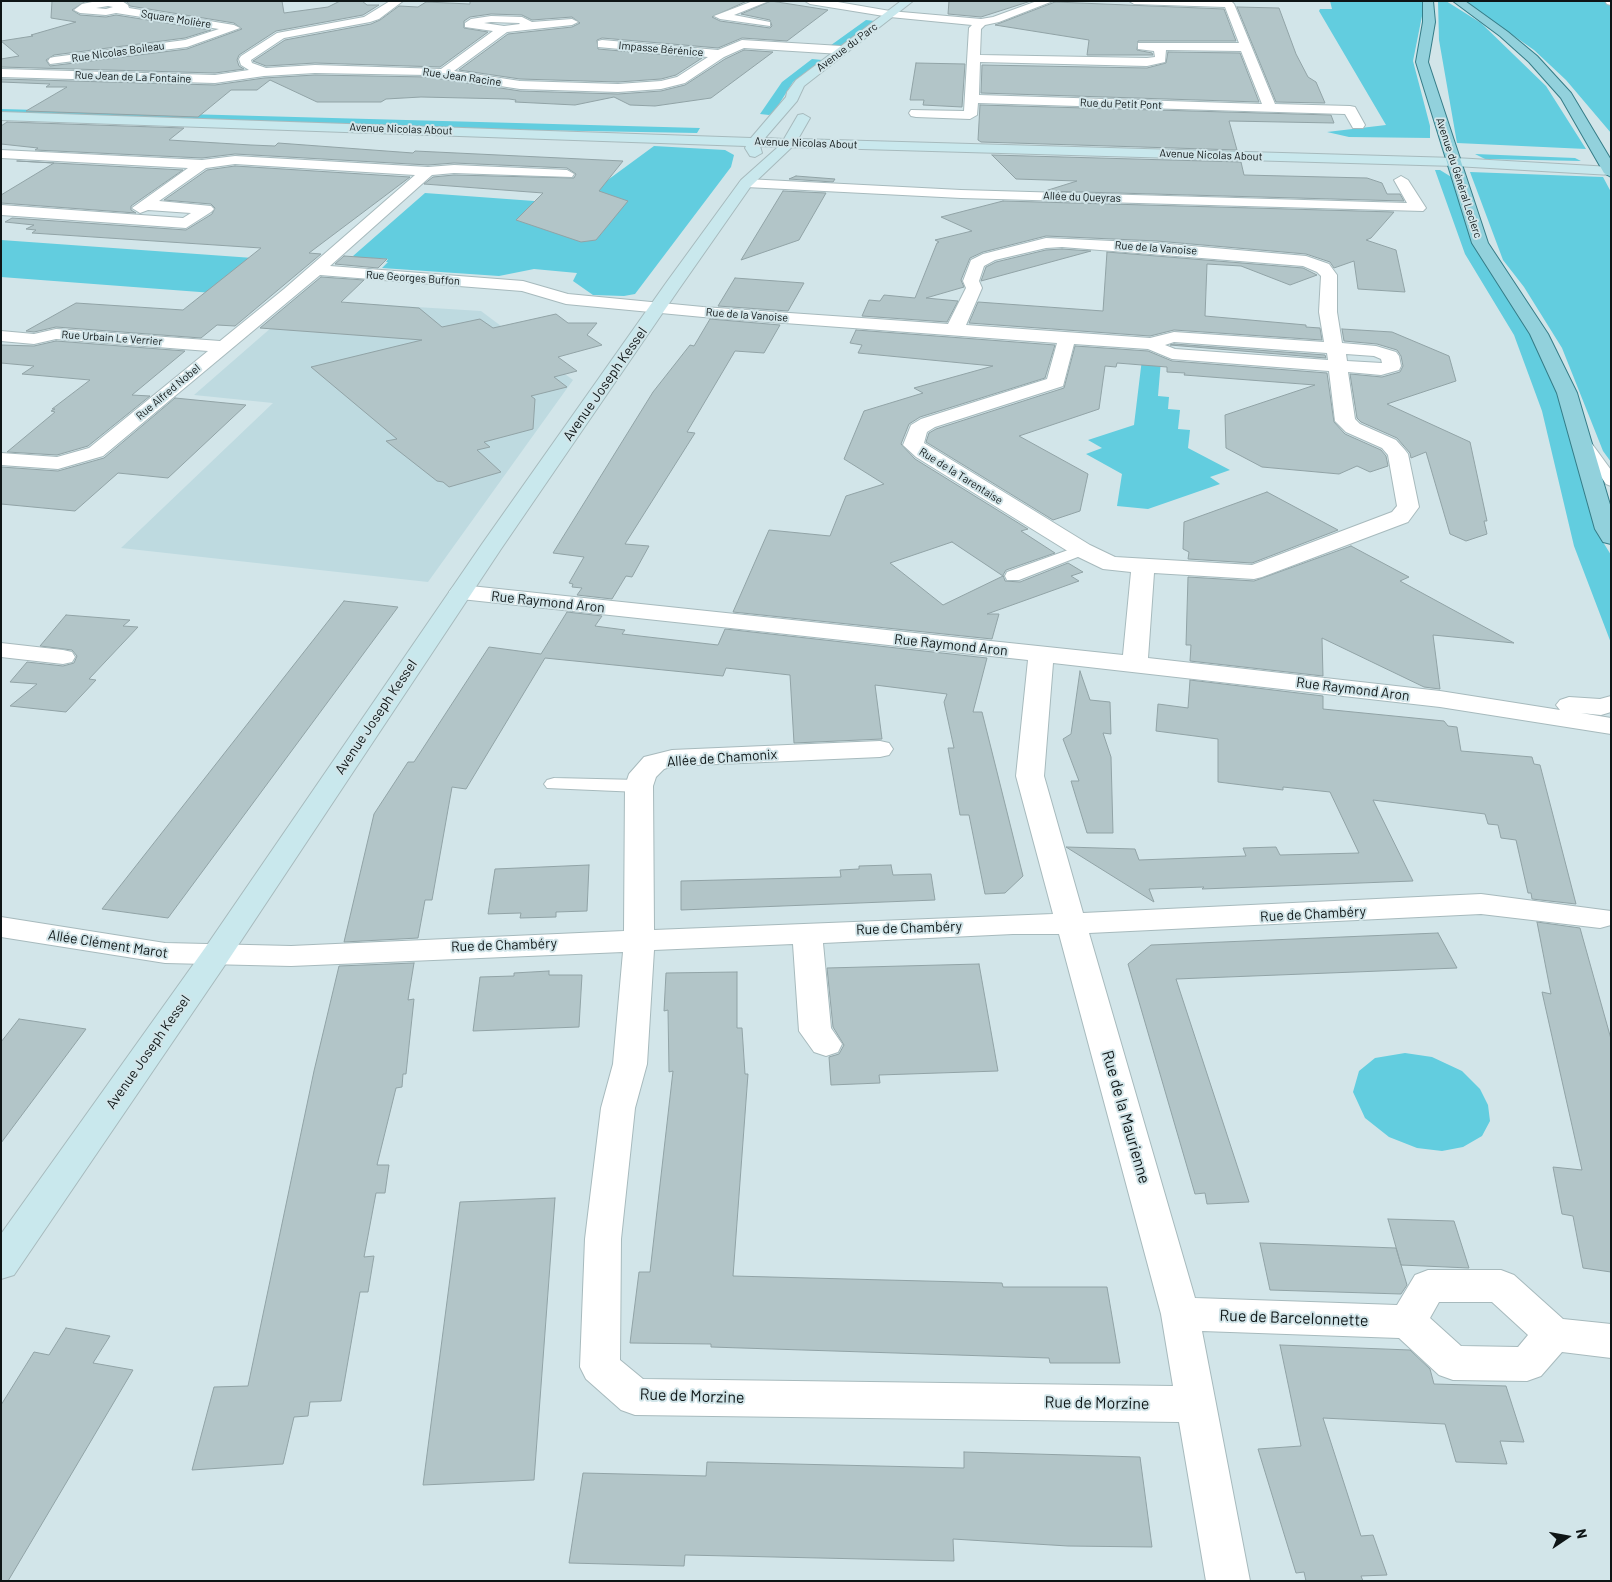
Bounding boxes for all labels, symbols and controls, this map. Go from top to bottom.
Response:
street label: Square Molière [140,7,212,31]
street label: Avenue du Parc [814,20,880,74]
street label: Rue Nicolas Boileau [71,39,165,65]
street label: Impasse Bérénice [618,39,704,59]
street label: Rue Jean Racine [422,65,502,89]
street label: Rue Jean de La Fontaine [74,68,192,86]
street label: Rue du Petit Pont [1080,96,1162,112]
street label: Avenue du Général Leclerc [1433,116,1485,240]
street label: Avenue Nicolas About [349,121,453,137]
street label: Avenue Nicolas About [754,135,858,151]
street label: Avenue Nicolas About [1159,147,1263,163]
street label: Allée du Queyras [1043,189,1121,205]
street label: Rue de la Vanoise [1114,239,1198,257]
street label: Rue Georges Buffon [366,268,460,288]
street label: Rue de la Vanoise [705,306,789,324]
street label: Avenue Joseph Kessel [559,324,651,444]
street label: Rue Urbain Le Verrier [61,328,163,348]
street label: Rue Alfred Nobel [133,361,203,423]
street label: Rue de la Tarentaise [917,445,1005,507]
street label: Rue Raymond Aron [490,588,606,616]
street label: Rue Raymond Aron [893,631,1009,659]
street label: Avenue Joseph Kessel [331,656,421,778]
street label: Rue Raymond Aron [1295,674,1411,704]
street label: Allée de Chamonix [666,746,778,770]
street label: Rue de Chambéry [1260,903,1366,925]
street label: Rue de Chambéry [856,918,962,938]
street label: Allée Clément Marot [47,926,169,962]
street label: Rue de Chambéry [451,935,557,955]
street label: Avenue Joseph Kessel [102,992,194,1112]
street label: Rue de la Maurienne [1098,1048,1154,1186]
street label: Rue de Barcelonnette [1219,1306,1369,1330]
street label: Rue de Morzine [639,1385,745,1407]
street label: Rue de Morzine [1044,1392,1150,1414]
north arrow [1542,1512,1592,1562]
text: N [1573,1527,1591,1540]

